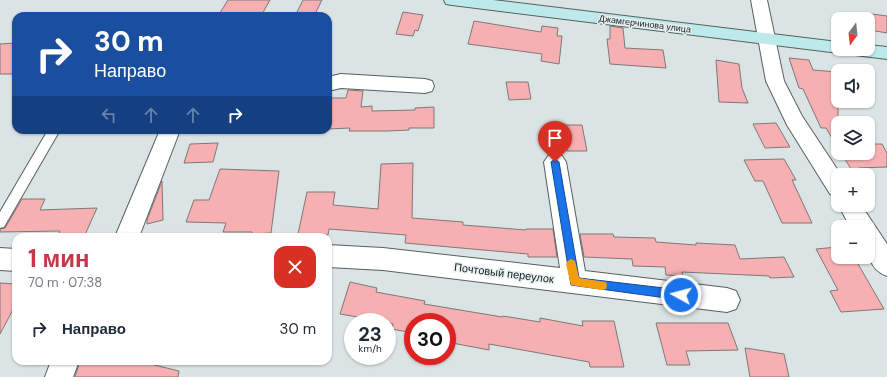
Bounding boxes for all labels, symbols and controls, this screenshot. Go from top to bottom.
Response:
street label: Джамгерчинова улица [598,12,692,36]
north arrow [831,12,875,56]
map controls [831,12,875,264]
text: 30 m [94,23,164,60]
icon: right [28,28,80,80]
text: Направо [94,59,166,83]
button: sound [831,64,875,108]
icon: left [98,104,120,126]
icon: ahead [140,104,162,126]
icon: ahead [182,104,204,126]
icon: right [224,104,246,126]
button: layers [831,116,875,160]
pin [538,121,572,162]
icon: arrive [544,127,566,149]
button: + [831,168,875,212]
button: − [831,220,875,264]
text: 1 мин [28,243,89,274]
button: close [274,246,316,288]
street label: Почтовый переулок [453,260,555,286]
text: 70 m · 07:38 [28,274,102,291]
position arrow [660,274,702,316]
speed limit sign: 30 [404,313,456,365]
icon: right [28,318,50,340]
text: Направо [62,319,126,339]
text: 30 m [280,319,316,339]
text: 23 [358,321,382,347]
text: km/h [358,342,382,355]

